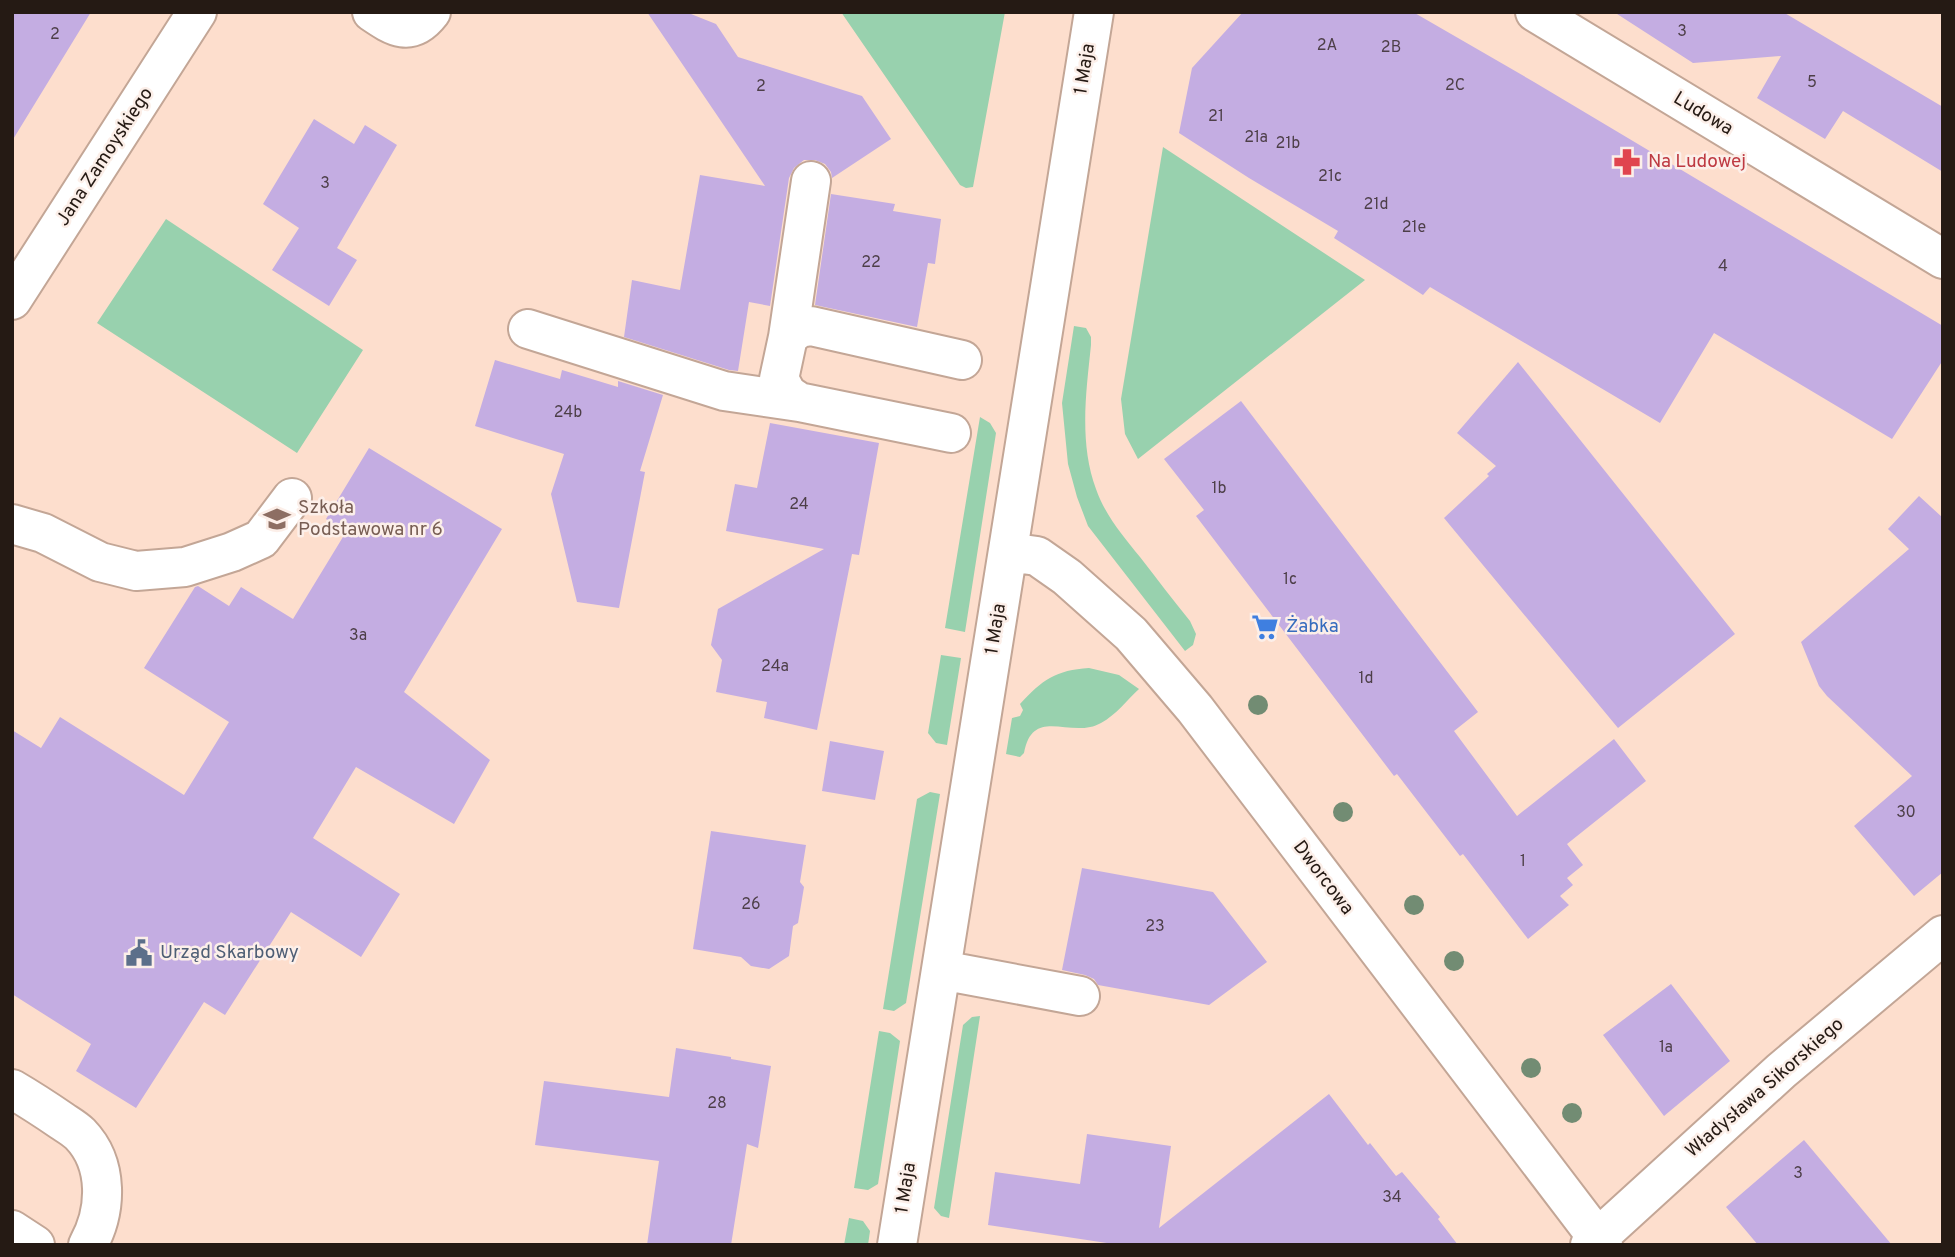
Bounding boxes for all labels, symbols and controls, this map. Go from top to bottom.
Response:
house number: 3 [1677,22,1687,42]
house number: 2 [50,25,60,45]
house number: 2A [1317,36,1337,56]
house number: 2B [1381,38,1401,58]
street label: 1 Maja [1069,42,1101,96]
house number: 5 [1807,73,1817,93]
house number: 2C [1445,76,1465,96]
house number: 2 [756,77,766,97]
street label: Jana Zamoyskiego [51,83,159,231]
street label: Ludowa [1669,87,1737,141]
house number: 21 [1208,107,1224,127]
house number: 21a [1244,128,1268,148]
house number: 21b [1276,134,1300,154]
pharmacy icon: Na Ludowej [1612,147,1642,177]
place label: Na Ludowej [1648,150,1746,174]
house number: 21c [1318,167,1342,187]
house number: 3 [320,174,330,194]
house number: 21d [1364,195,1388,215]
house number: 21e [1402,218,1426,238]
house number: 22 [861,253,881,273]
house number: 4 [1718,257,1728,277]
house number: 24b [554,403,582,423]
house number: 1b [1212,479,1226,499]
house number: 24 [789,495,809,515]
place label: Szkoła Podstawowa nr 6 [298,496,443,542]
school or university icon: Szkoła Podstawowa nr 6 [262,504,292,534]
house number: 1c [1283,570,1297,590]
street label: 1 Maja [980,602,1012,656]
supermarket icon: Żabka [1250,612,1280,642]
place label: Żabka [1286,614,1339,639]
house number: 3a [349,626,367,646]
house number: 24a [761,657,789,677]
house number: 1d [1359,669,1374,689]
house number: 30 [1896,803,1916,823]
street label: Dworcowa [1287,836,1359,920]
house number: 1 [1520,852,1526,872]
house number: 26 [741,895,761,915]
house number: 23 [1145,917,1165,937]
public building icon: Urząd Skarbowy [124,938,154,968]
place label: Urząd Skarbowy [160,941,299,965]
street label: Władysława Sikorskiego [1681,1013,1849,1163]
house number: 1a [1659,1038,1673,1058]
house number: 28 [707,1094,727,1114]
street label: 1 Maja [890,1161,922,1215]
house number: 3 [1793,1164,1803,1184]
house number: 34 [1382,1188,1402,1208]

